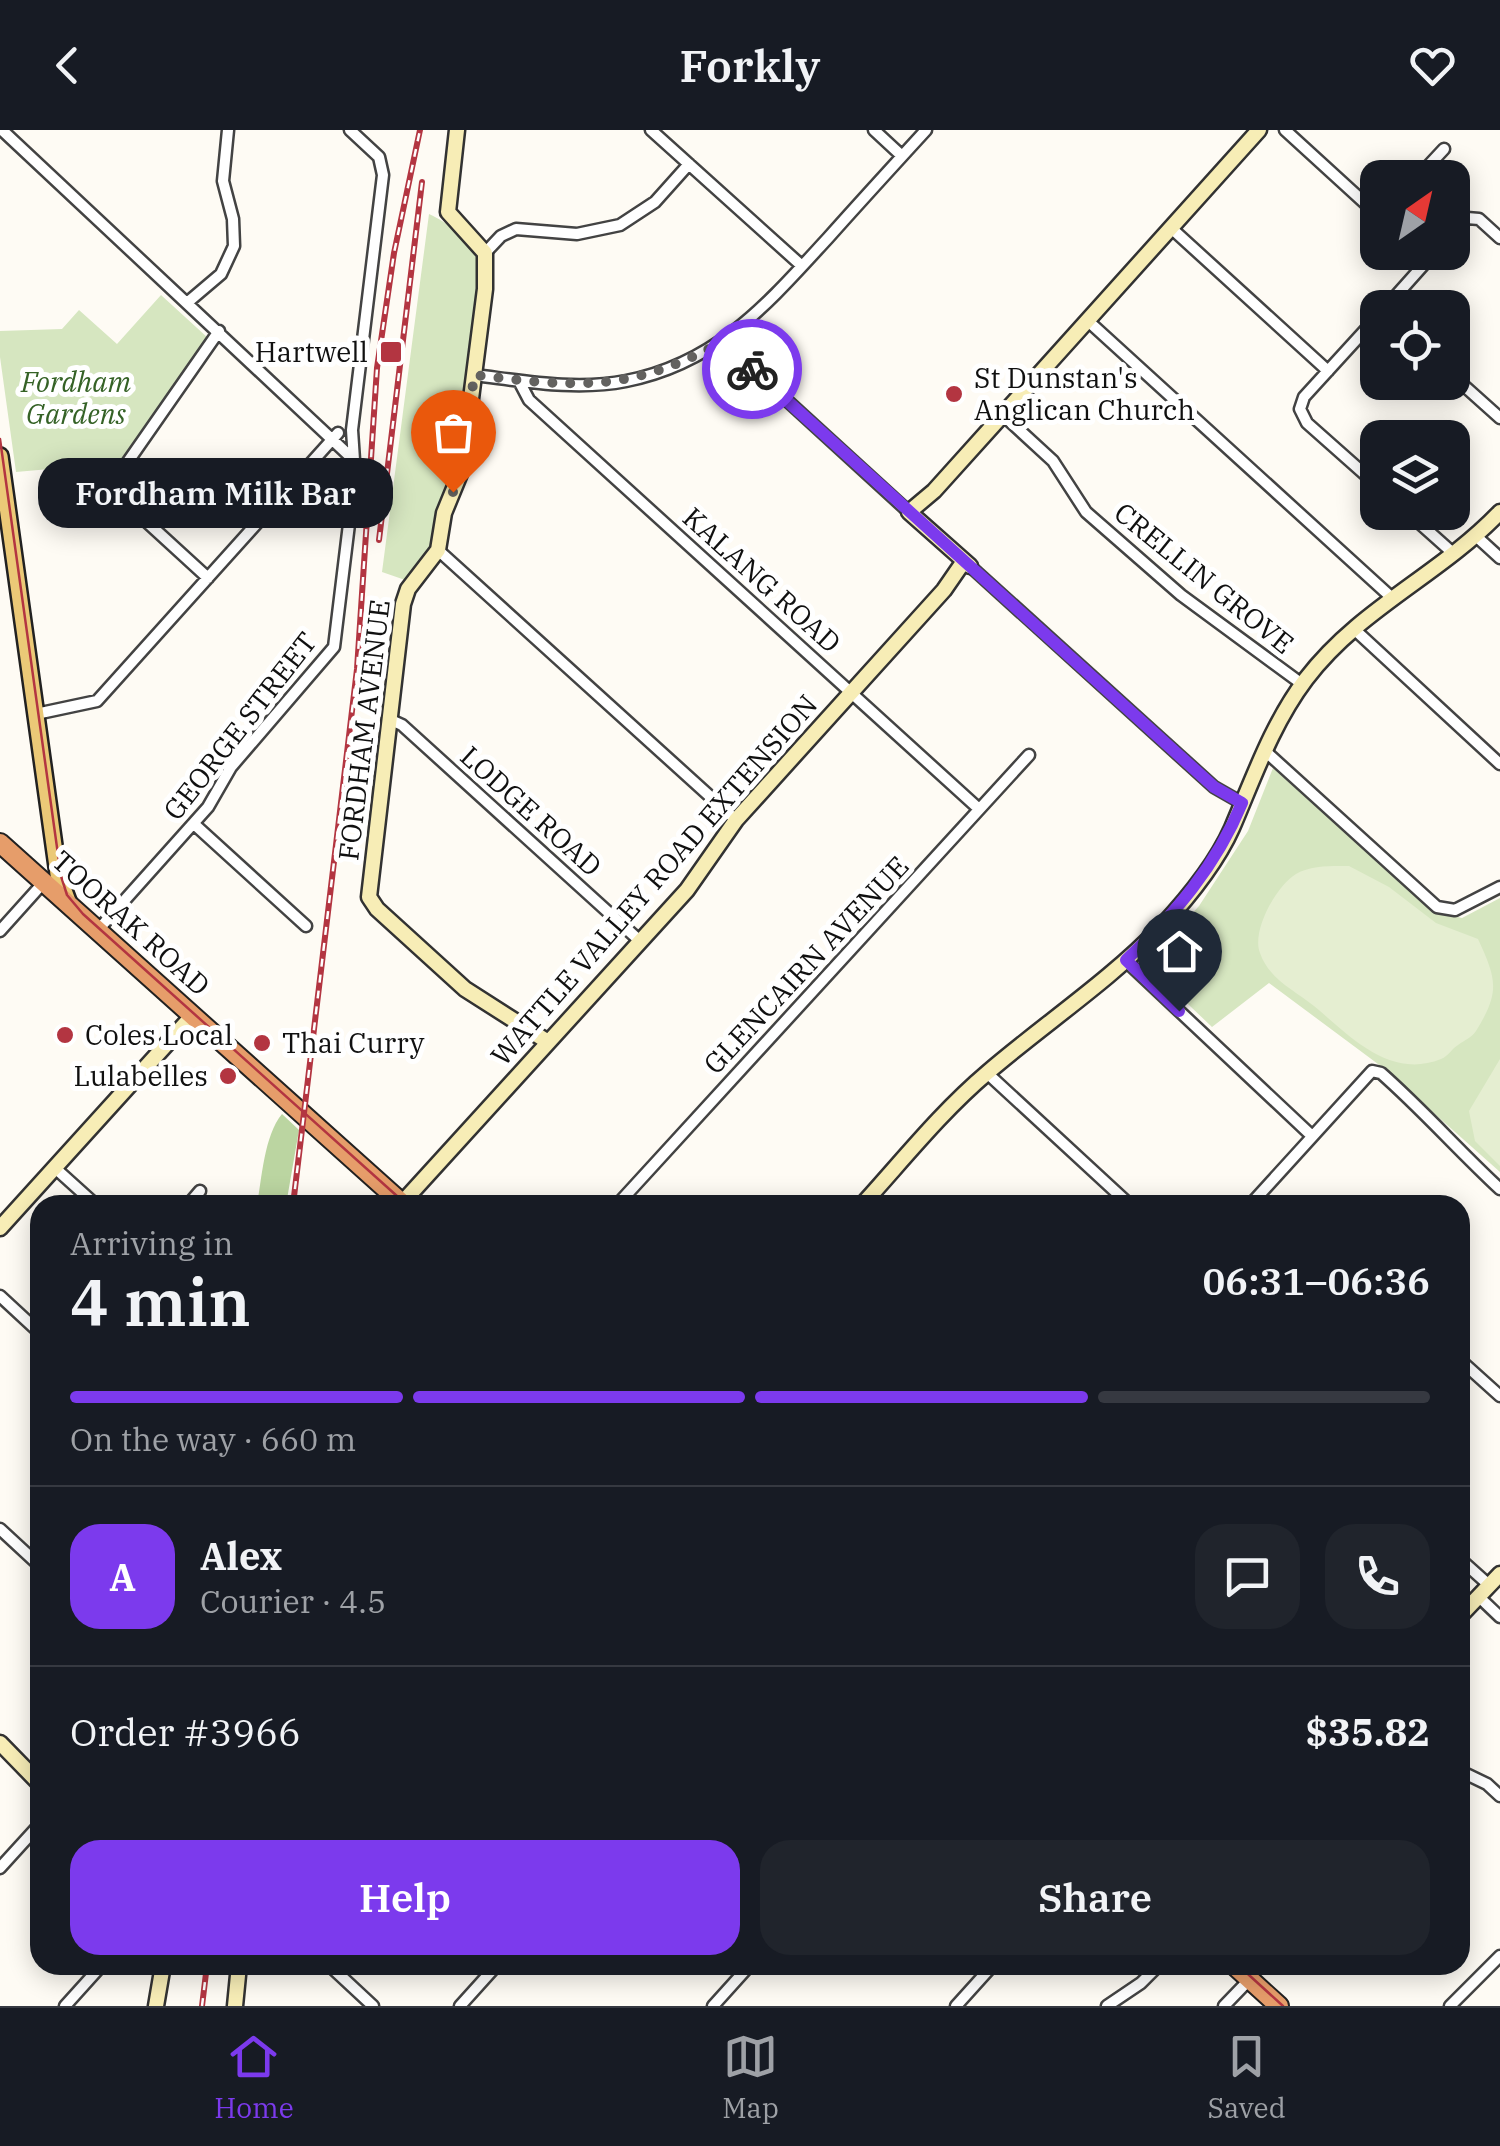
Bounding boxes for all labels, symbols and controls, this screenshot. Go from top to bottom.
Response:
text: Forkly [680,36,820,94]
icon: back [40,38,95,93]
icon: heart [1405,38,1460,93]
north arrow [1360,160,1470,270]
map controls [1360,160,1470,530]
button: locate [1360,290,1470,400]
courier [702,319,802,419]
place label: Hartwell [255,333,368,370]
marker: Hartwell [378,339,404,365]
icon: bike [725,342,780,397]
place label: St Dunstan's Anglican Church [974,359,1195,428]
park label: Fordham Gardens [20,363,131,432]
marker: St Dunstan's Anglican Church [943,383,965,405]
pin [411,390,496,493]
icon: bag [426,405,481,460]
button: layers [1360,420,1470,530]
callout: Fordham Milk Bar [38,457,393,527]
text: Fordham Milk Bar [75,472,356,514]
street label: CRELLIN GROVE [1107,494,1302,661]
street label: KALANG ROAD [675,499,849,660]
street label: FORDHAM AVENUE [329,597,398,862]
street label: GEORGE STREET [155,624,325,827]
street label: WATTLE VALLEY ROAD EXTENSION [482,686,825,1073]
street label: LODGE ROAD [453,737,610,884]
street label: TOORAK ROAD [45,842,218,1003]
street label: GLENCAIRN AVENUE [695,848,916,1081]
pin [1137,909,1222,1012]
icon: home [1152,924,1207,979]
place label: Coles Local [85,1016,233,1053]
marker: Coles Local [54,1024,76,1046]
place label: Thai Curry [282,1024,424,1061]
marker: Thai Curry [251,1032,273,1054]
place label: Lulabelles [73,1057,208,1094]
marker: Lulabelles [217,1065,239,1087]
text: Arriving in [70,1222,233,1264]
text: 06:31–06:36 [1203,1256,1430,1305]
text: 4 min [70,1259,251,1344]
text: On the way · 660 m [70,1418,356,1460]
button: chat [1195,1524,1300,1629]
button: phone [1325,1524,1430,1629]
text: Alex [200,1531,282,1580]
text: A [109,1552,136,1601]
text: Courier · 4.5 [200,1580,386,1622]
text: Order #3966 [70,1707,301,1756]
text: $35.82 [1305,1707,1430,1756]
button: Help [70,1840,740,1955]
button: Share [760,1840,1430,1955]
tab: Home [214,2029,294,2126]
tab: Map [722,2029,779,2126]
tab: Saved [1207,2029,1286,2126]

